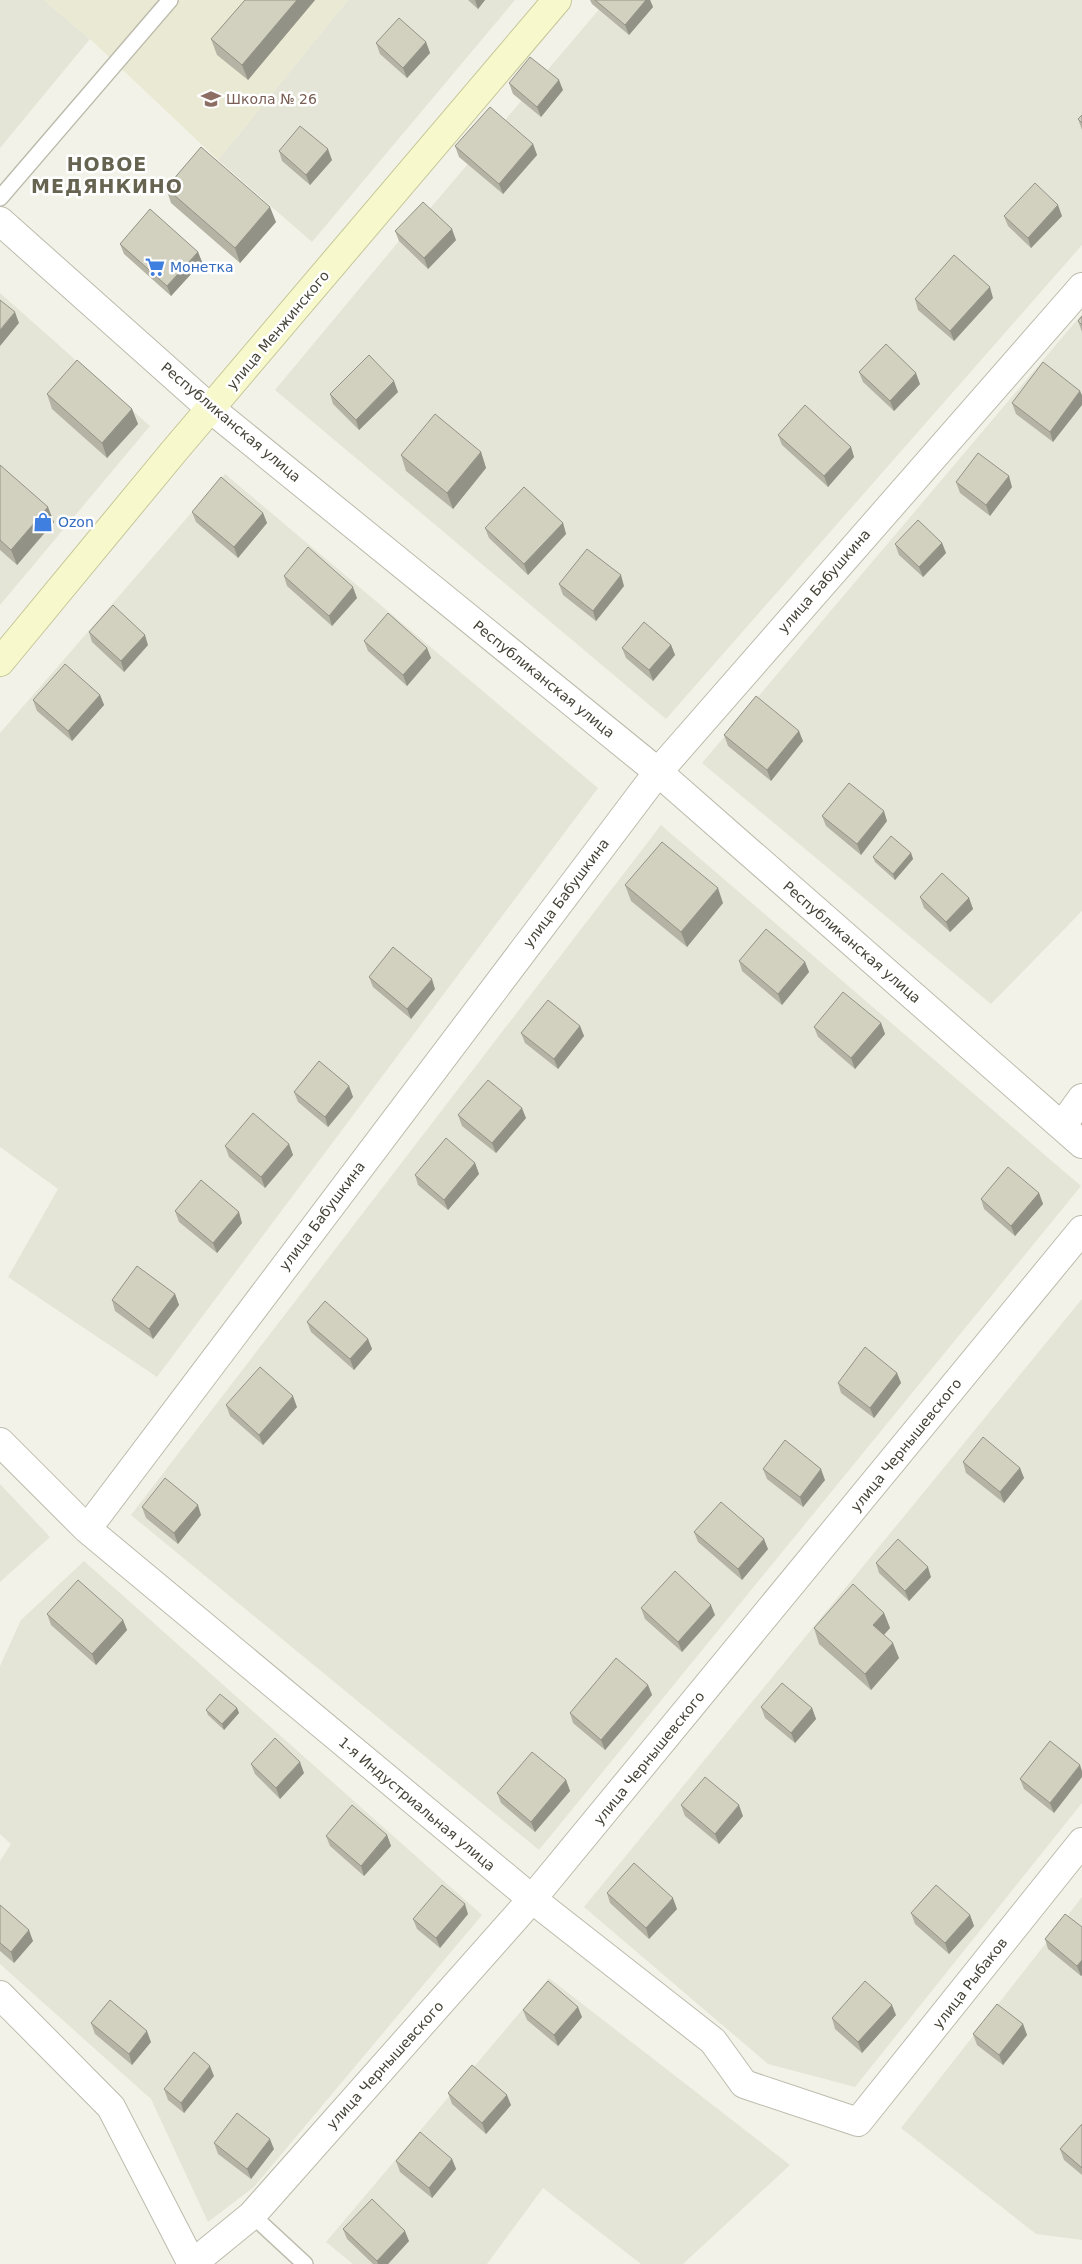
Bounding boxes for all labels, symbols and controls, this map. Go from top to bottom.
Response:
school or university icon: Школа № 26 [200,88,222,110]
place label: Школа № 26 [226,91,317,107]
district label: НОВОЕ МЕДЯНКИНО [31,153,183,197]
supermarket icon: Монетка [144,256,166,278]
place label: Монетка [170,259,234,275]
street label: улица Менжинского [224,267,332,393]
street label: Республиканская улица [158,359,304,485]
shop icon: Ozon [32,511,54,533]
place label: Ozon [58,514,94,530]
street label: улица Бабушкина [775,526,873,636]
street label: Республиканская улица [470,617,618,741]
street label: улица Бабушкина [520,835,612,951]
street label: Республиканская улица [780,878,924,1006]
street label: улица Бабушкина [276,1158,368,1274]
street label: улица Чернышевского [847,1375,965,1515]
street label: улица Чернышевского [590,1688,708,1828]
street label: 1-я Индустриальная улица [336,1734,498,1874]
street label: улица Рыбаков [930,1934,1010,2032]
street label: улица Чернышевского [323,1998,447,2132]

